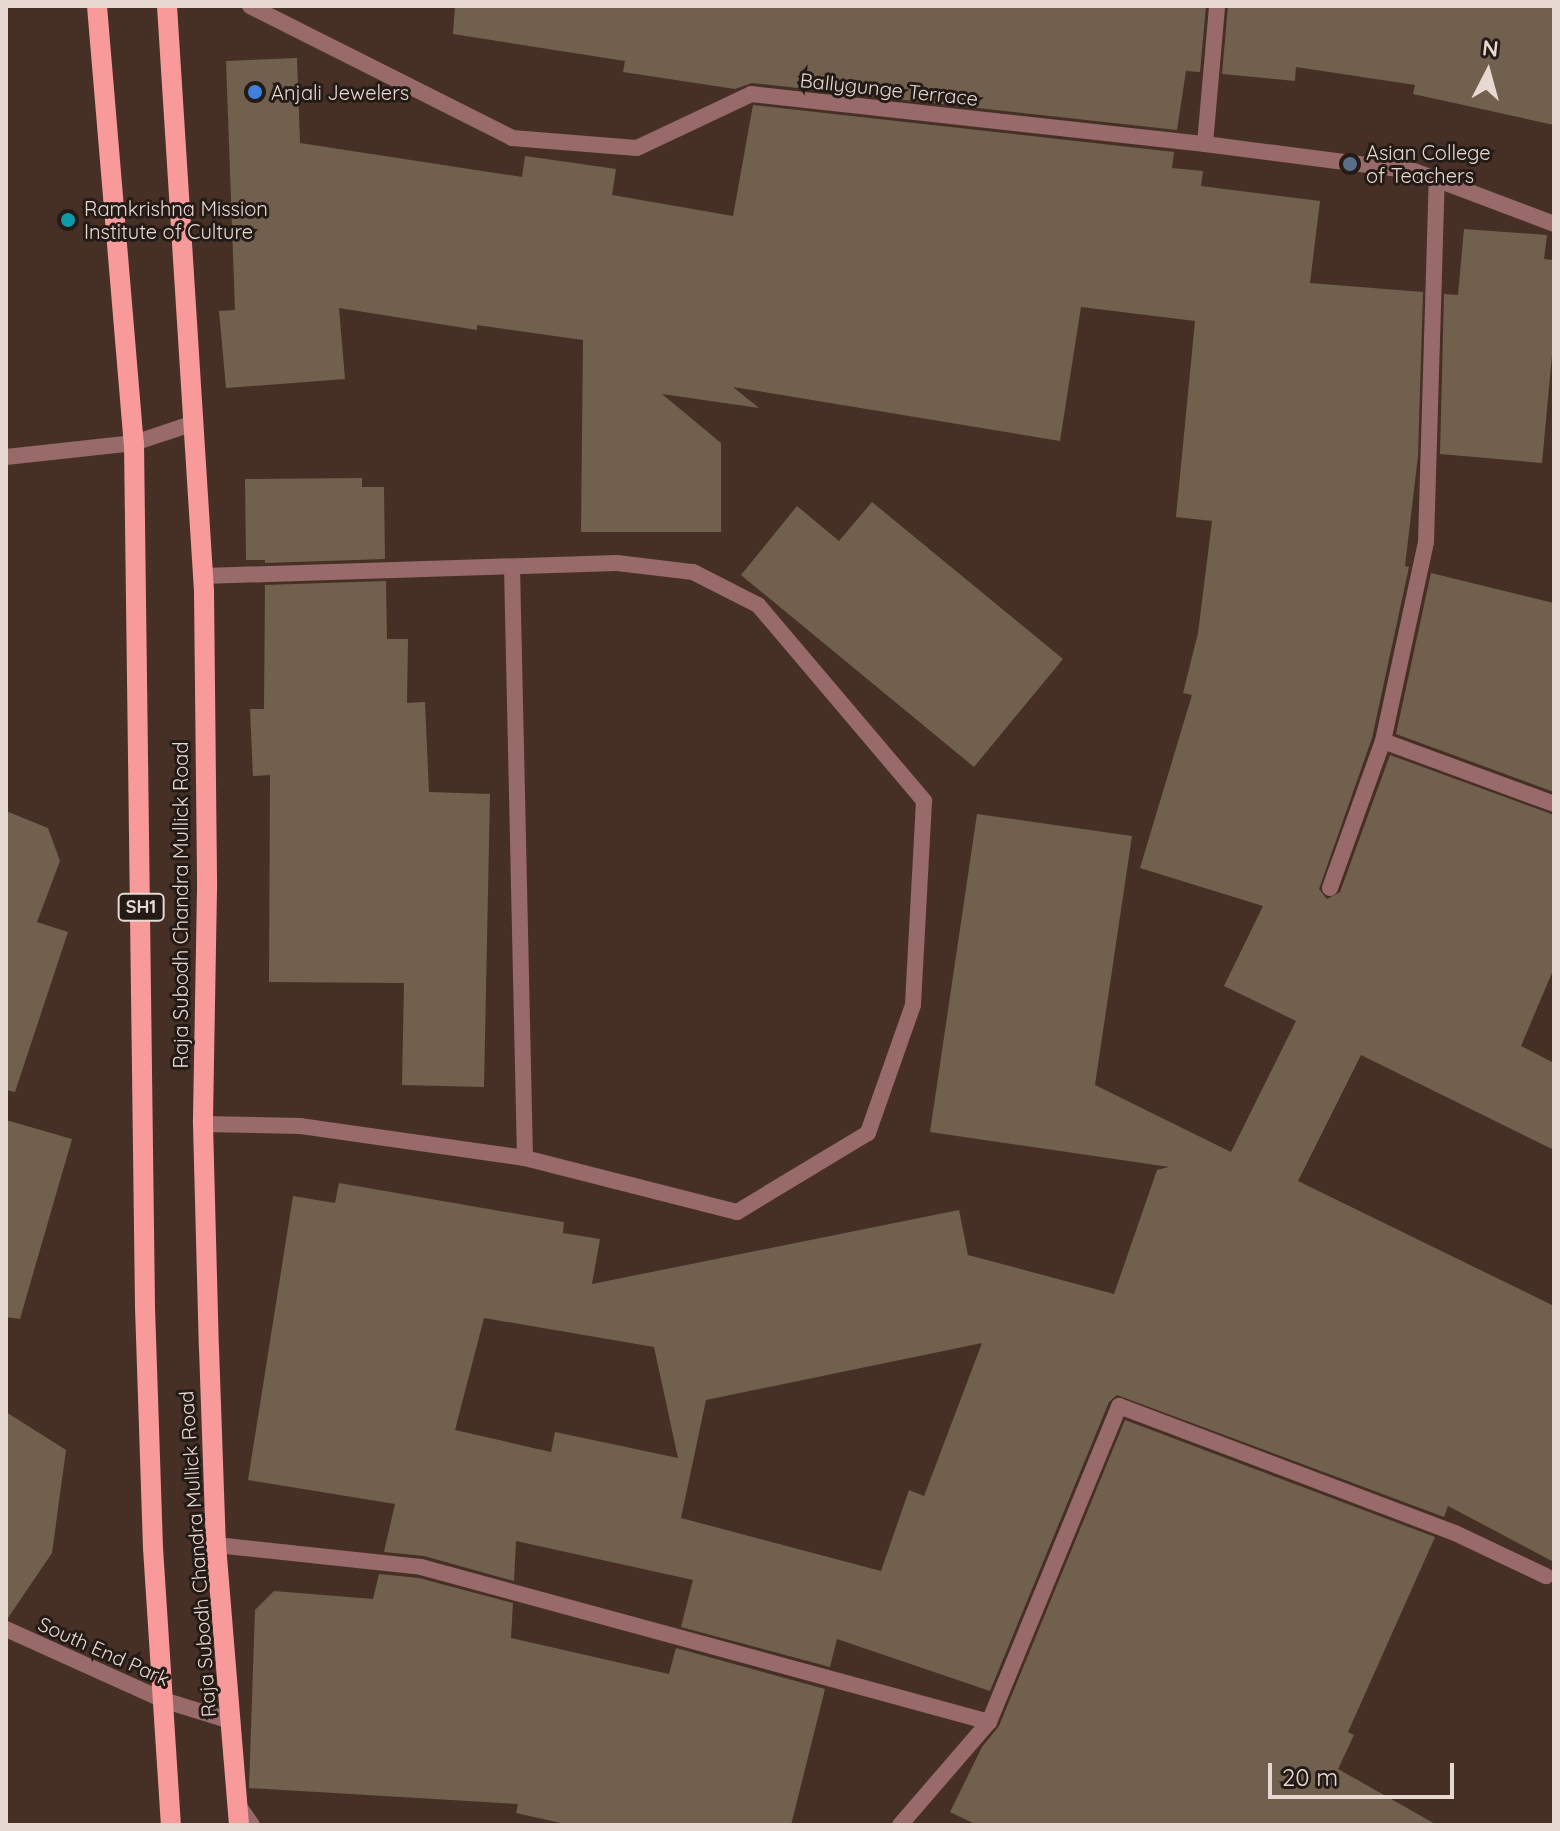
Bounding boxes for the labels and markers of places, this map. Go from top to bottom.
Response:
place label: Anjali Jewelers [271,80,409,104]
marker: Anjali Jewelers [246,83,264,101]
place label: Asian College of Teachers [1366,140,1490,187]
marker: Asian College of Teachers [1341,155,1359,173]
place label: Ramkrishna Mission Institute of Culture [84,196,268,243]
marker: Ramkrishna Mission Institute of Culture [59,211,77,229]

